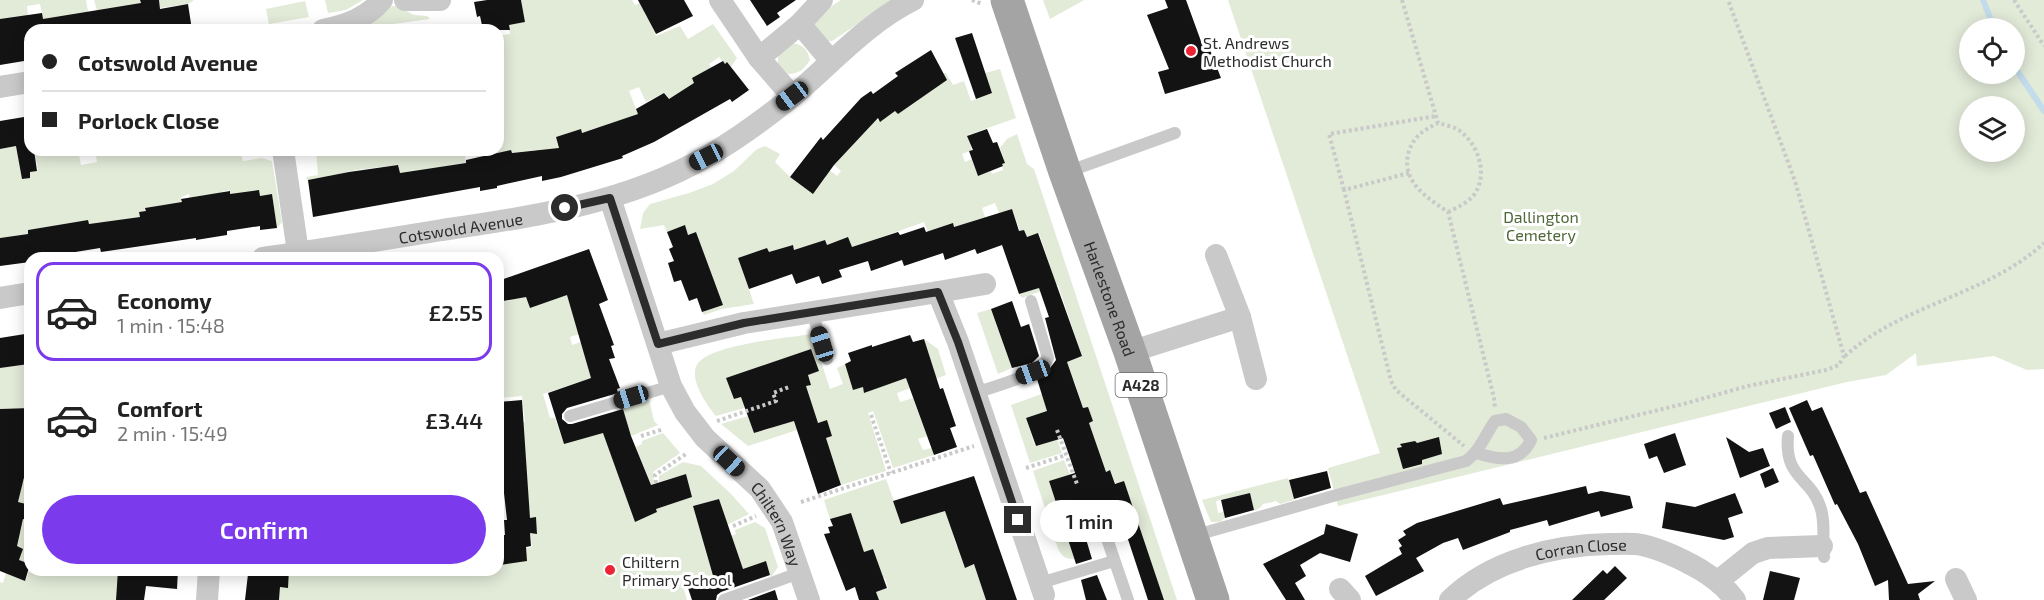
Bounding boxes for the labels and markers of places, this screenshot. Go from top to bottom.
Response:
place label: St. Andrews Methodist Church [1203,33,1332,70]
marker: St. Andrews Methodist Church [1184,44,1198,58]
place label: Chiltern Primary School [622,552,732,589]
marker: Chiltern Primary School [603,563,617,577]

